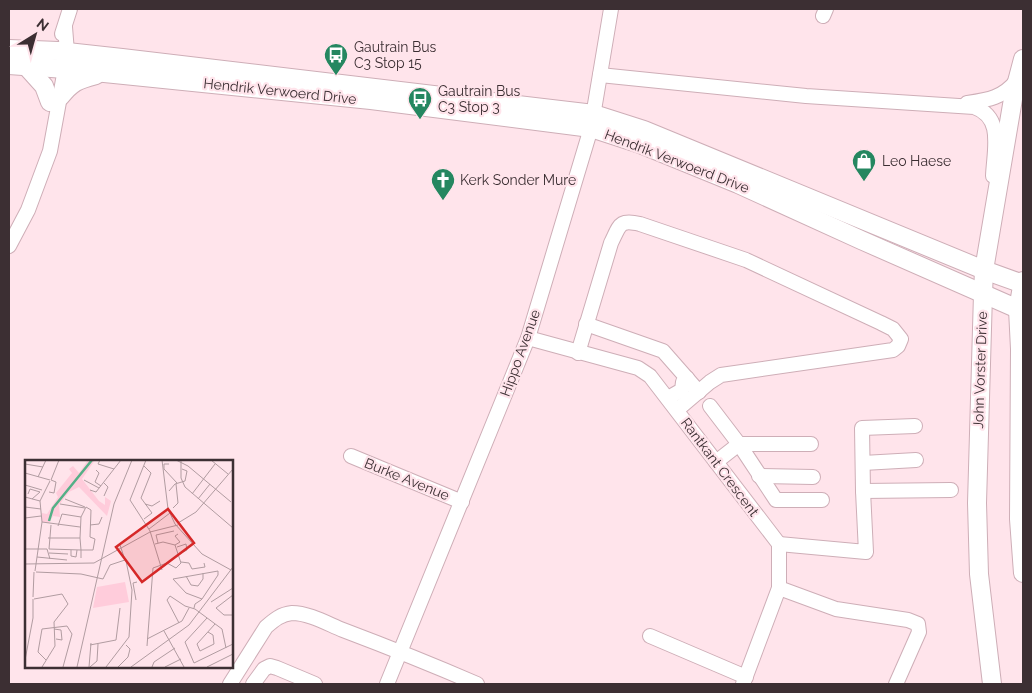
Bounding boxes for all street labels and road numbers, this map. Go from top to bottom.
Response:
street label: Hendrik Verwoerd Drive [203,75,357,107]
street label: Hendrik Verwoerd Drive [602,126,752,196]
street label: Hippo Avenue [497,307,543,399]
street label: John Vorster Drive [970,311,990,429]
street label: Rantkant Crescent [678,415,762,519]
street label: Burke Avenue [362,455,452,503]

